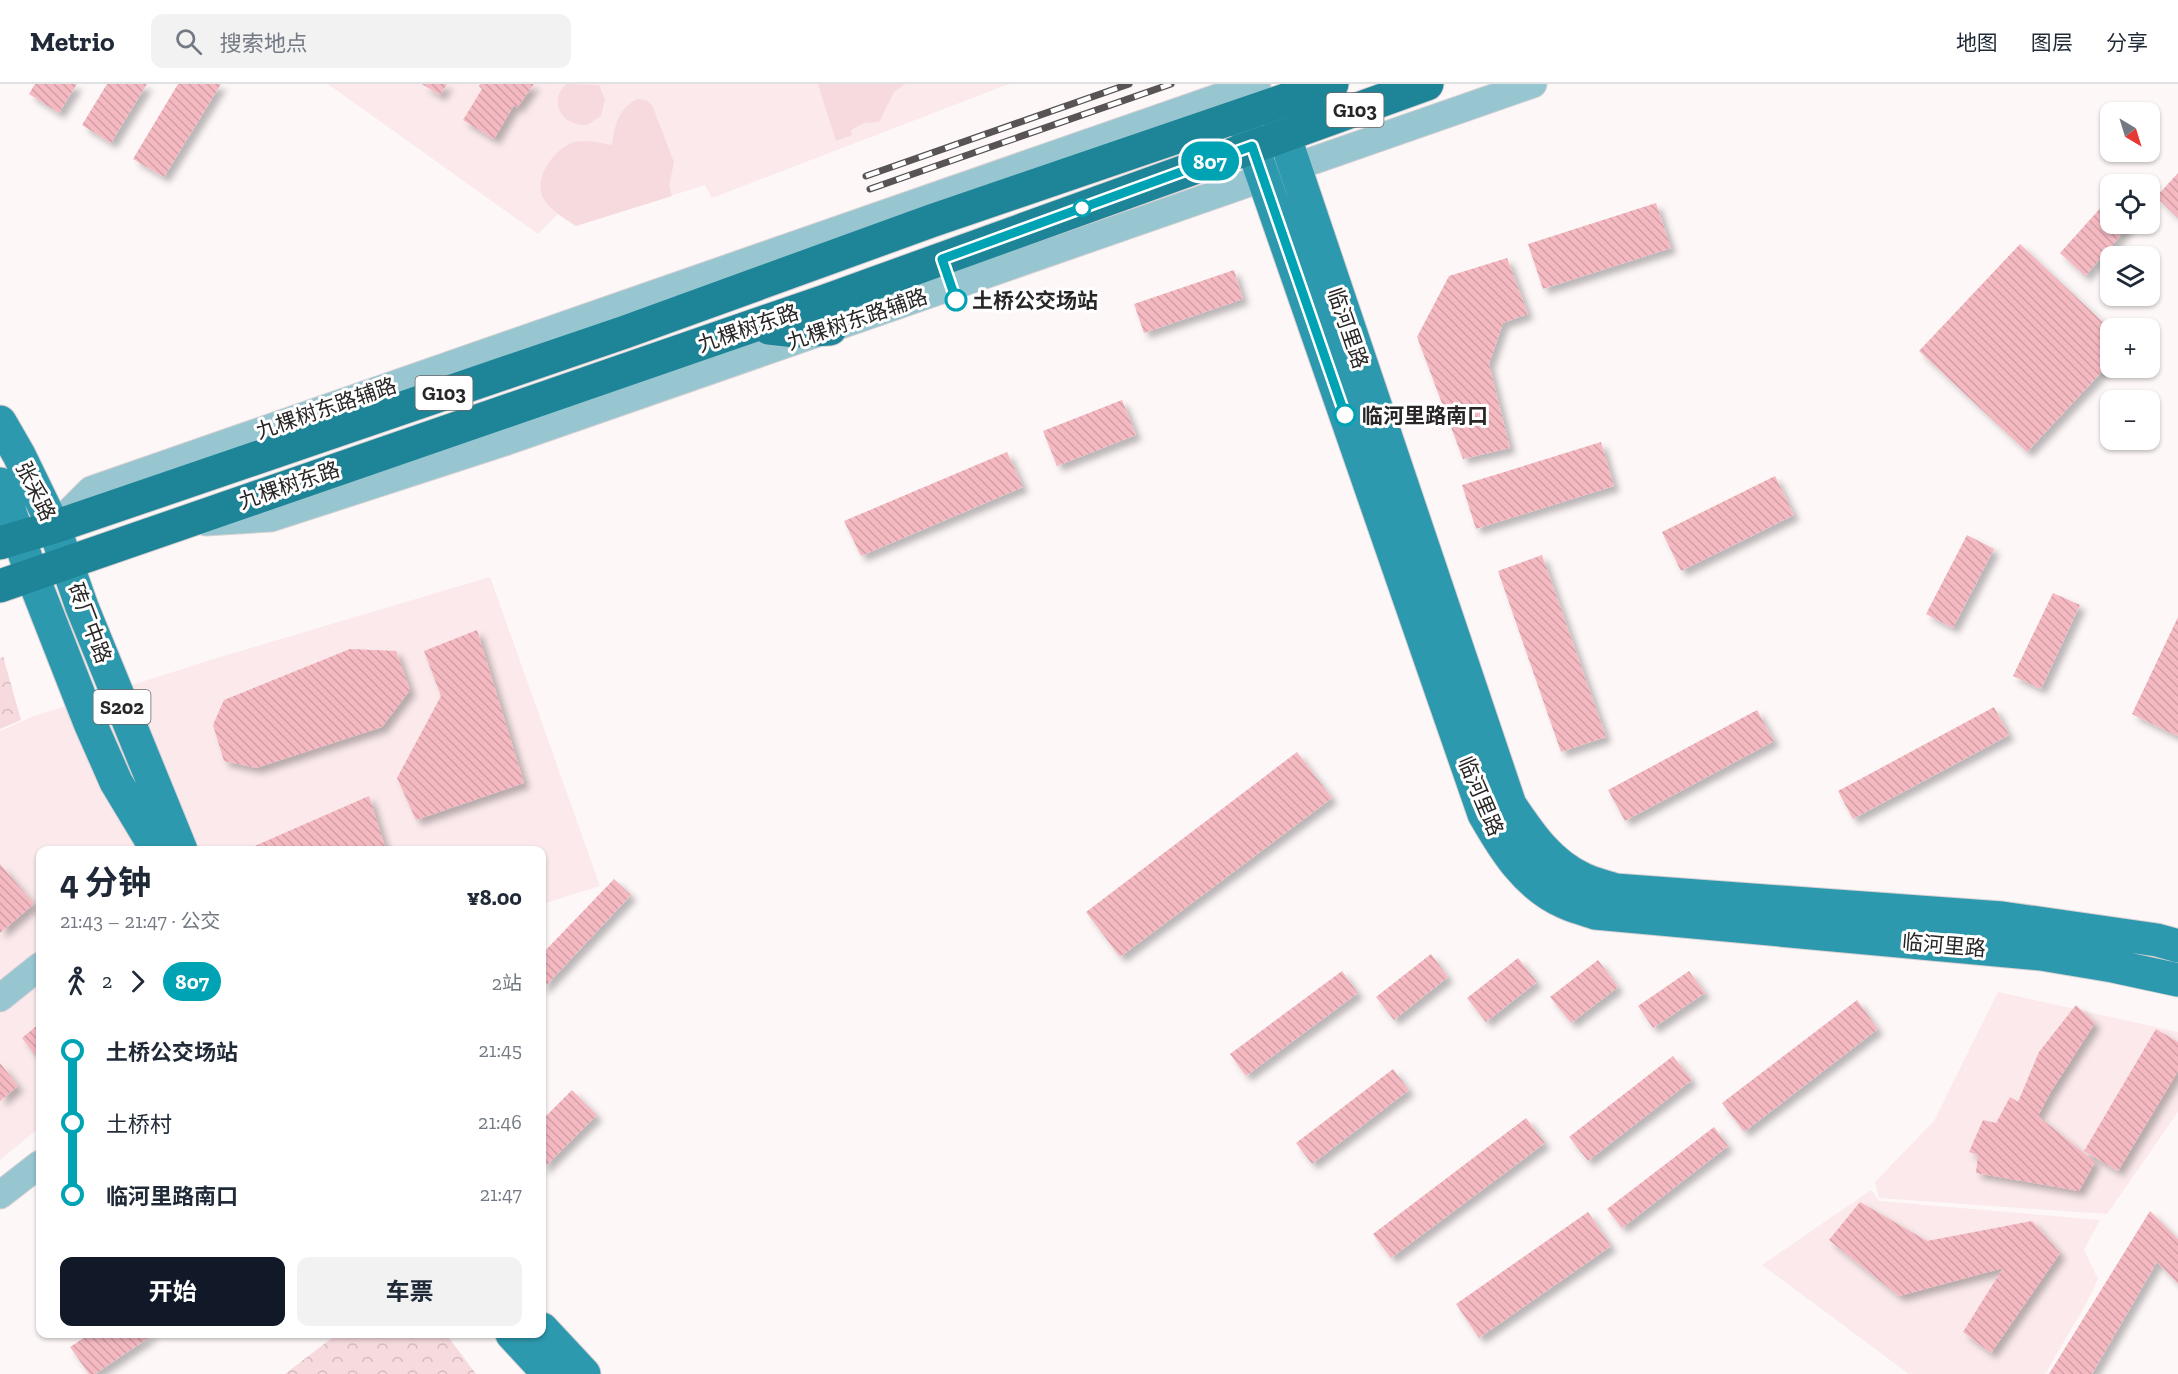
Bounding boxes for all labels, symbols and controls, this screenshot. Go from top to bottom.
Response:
search box [151,14,571,68]
text: Metrio [30,25,115,58]
icon: search [172,25,205,58]
text: 搜索地点 [220,30,308,57]
text: 地图 [1956,30,1998,55]
text: 图层 [2031,30,2073,55]
text: 分享 [2106,30,2148,55]
road number: G103 [1326,93,1384,127]
north arrow [2100,102,2160,162]
map controls [2100,102,2160,450]
line badge: 807 [1176,142,1244,181]
text: 807 [1193,149,1227,174]
button: locate [2100,174,2160,234]
unlabelled marker [1073,199,1091,217]
button: layers [2100,246,2160,306]
street label: 九棵树东路辅路 [783,283,931,355]
street label: 临河里路 [1323,284,1373,372]
place label: 土桥公交场站 [972,288,1098,313]
marker: 土桥公交场站 [945,289,967,311]
street label: 九棵树东路 [694,299,802,357]
button: + [2100,318,2160,378]
street label: 九棵树东路辅路 [252,372,400,444]
road number: G103 [416,376,472,410]
button: − [2100,390,2160,450]
place label: 临河里路南口 [1362,403,1488,428]
marker: 临河里路南口 [1334,404,1356,426]
street label: 九棵树东路 [235,456,343,514]
street label: 张采路 [11,457,61,525]
street label: 砖厂中路 [63,579,117,667]
road number: S202 [94,690,150,724]
street label: 临河里路 [1453,752,1509,840]
text: 4 分钟 [60,863,151,902]
text: ¥8.00 [467,884,522,911]
text: 21:43 – 21:47 · 公交 [60,909,220,933]
street label: 临河里路 [1901,929,1987,961]
icon: walk [60,965,93,998]
icon: forward [121,965,154,998]
text: 2 [102,969,112,993]
text: 807 [175,969,209,994]
text: 2站 [492,971,522,995]
text: 21:45 [479,1038,522,1062]
text: 土桥公交场站 [106,1039,238,1066]
text: 21:46 [478,1110,522,1134]
text: 土桥村 [106,1111,172,1138]
text: 21:47 [480,1182,522,1206]
text: 临河里路南口 [106,1183,238,1210]
button: 开始 [60,1257,285,1326]
button: 车票 [297,1257,522,1326]

